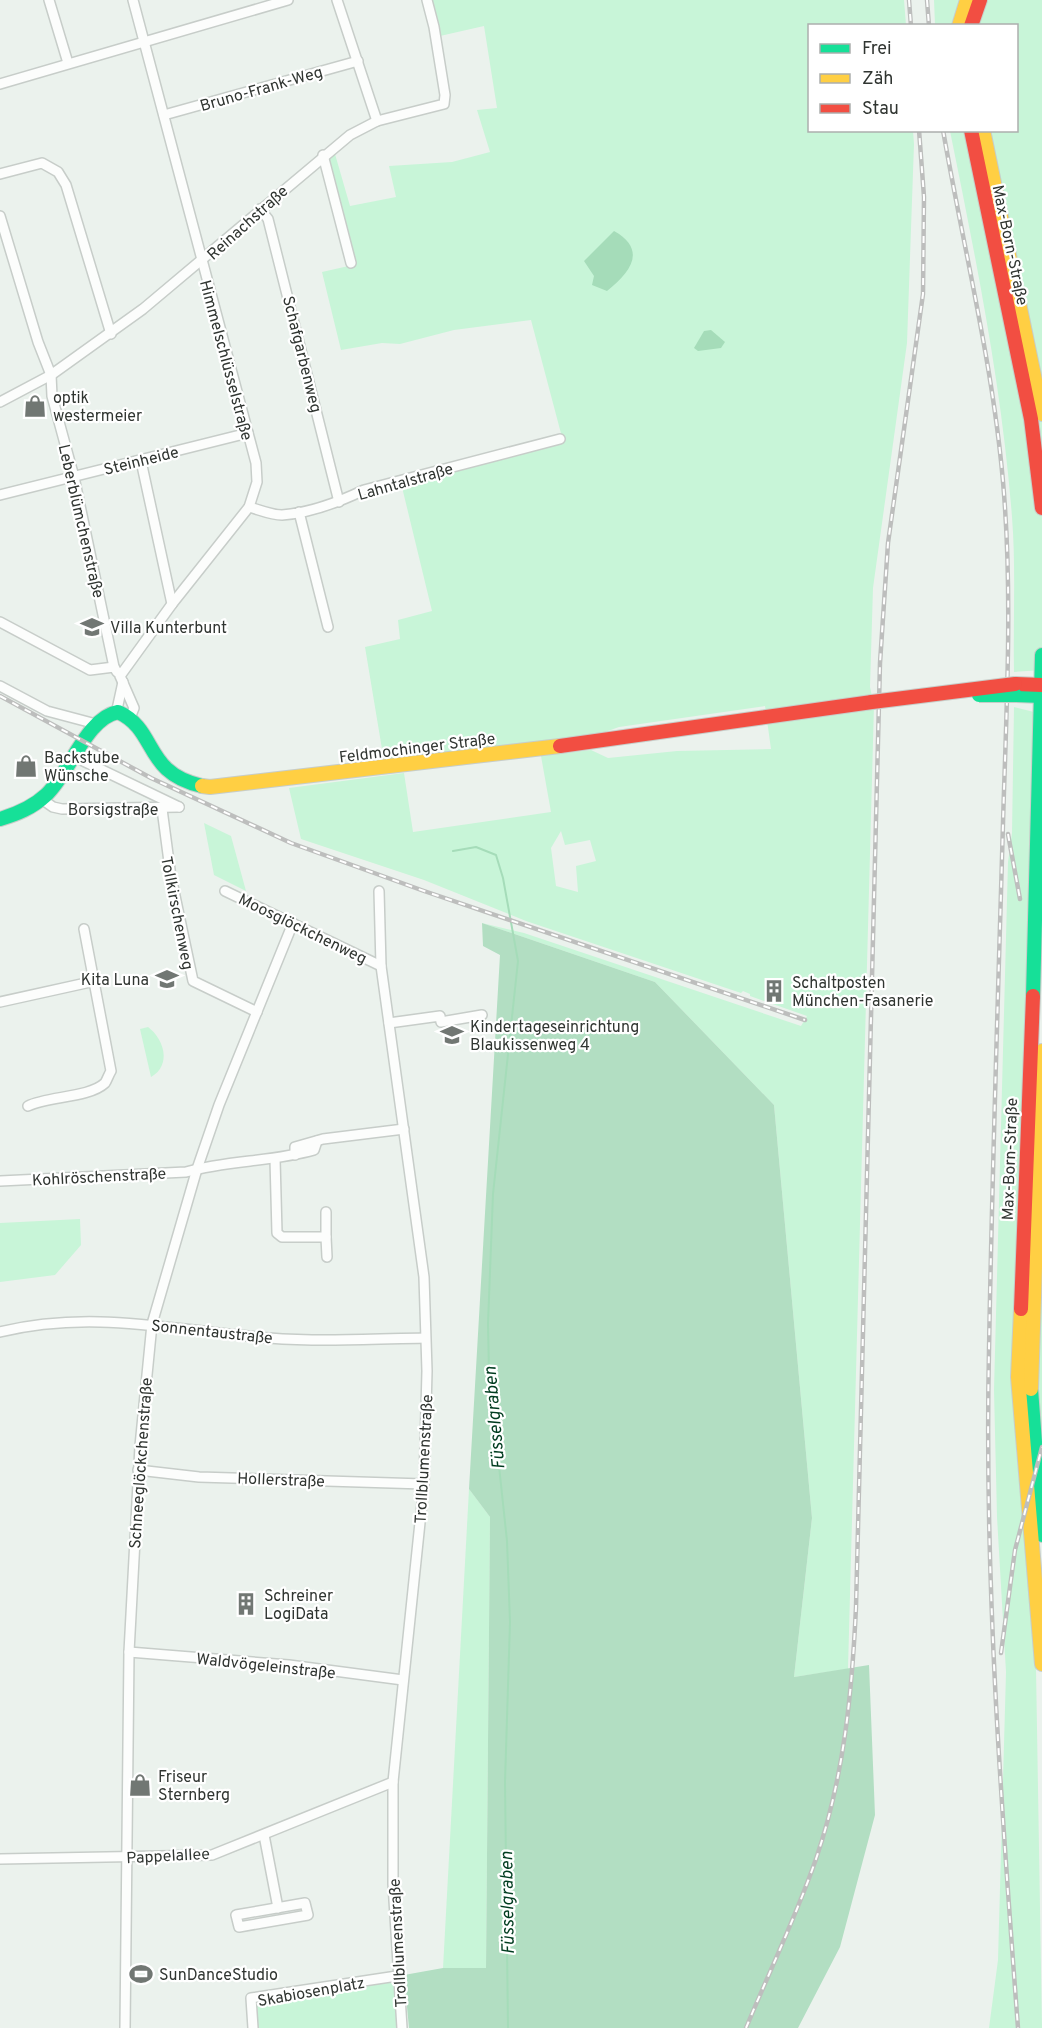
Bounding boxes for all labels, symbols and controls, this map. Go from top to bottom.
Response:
legend [808,24,1018,132]
text: Frei [862,38,892,61]
street label: Bruno-Frank-Weg [198,63,325,117]
text: Zäh [862,68,893,91]
text: Stau [862,98,899,121]
street label: Reinachstraße [204,182,293,265]
street label: Max-Born-Straße [987,183,1032,307]
street label: Himmelschlüsselstraße [194,278,256,443]
street label: Schafgarbenweg [277,294,325,415]
place label: optik westermeier [53,389,142,427]
shop icon: optik westermeier [22,393,48,419]
street label: Leberblümchenstraße [53,443,107,600]
street label: Steinheide [102,443,181,481]
street label: Lahntalstraße [356,460,456,506]
school or university icon: Villa Kunterbunt [79,614,105,640]
place label: Villa Kunterbunt [110,619,227,639]
street label: Feldmochinger Straße [338,729,496,768]
place label: Backstube Wünsche [44,749,119,787]
shop icon: Backstube Wünsche [13,753,39,779]
street label: Borsigstraße [68,801,158,821]
street label: Tollkirschenweg [155,855,197,972]
street label: Moosglöckchenweg [235,890,370,970]
school or university icon: Kita Luna [154,966,180,992]
place label: Kita Luna [81,971,149,991]
place label: Schaltposten München-Fasanerie [792,974,933,1012]
building icon: Schaltposten München-Fasanerie [761,978,787,1004]
place label: Kindertageseinrichtung Blaukissenweg 4 [470,1018,639,1056]
school or university icon: Kindertageseinrichtung Blaukissenweg 4 [439,1022,465,1048]
street label: Max-Born-Straße [999,1097,1023,1221]
street label: Kohlröschenstraße [32,1164,167,1191]
street label: Sonnentaustraße [150,1317,273,1349]
water label: Füsselgraben [480,1365,511,1470]
street label: Schneeglöckchenstraße [126,1377,158,1549]
street label: Trollblumenstraße [412,1394,438,1524]
street label: Hollerstraße [237,1469,325,1493]
place label: Schreiner LogiData [264,1587,333,1625]
building icon: Schreiner LogiData [233,1591,259,1617]
street label: Waldvögeleinstraße [195,1650,337,1684]
place label: Friseur Sternberg [158,1768,230,1806]
shop icon: Friseur Sternberg [127,1772,153,1798]
street label: Pappelallee [126,1845,210,1869]
water label: Füsselgraben [496,1851,521,1955]
street label: Trollblumenstraße [386,1878,412,2008]
sports icon: SunDanceStudio [128,1961,154,1987]
place label: SunDanceStudio [159,1966,278,1986]
street label: Skabiosenplatz [256,1974,367,2012]

